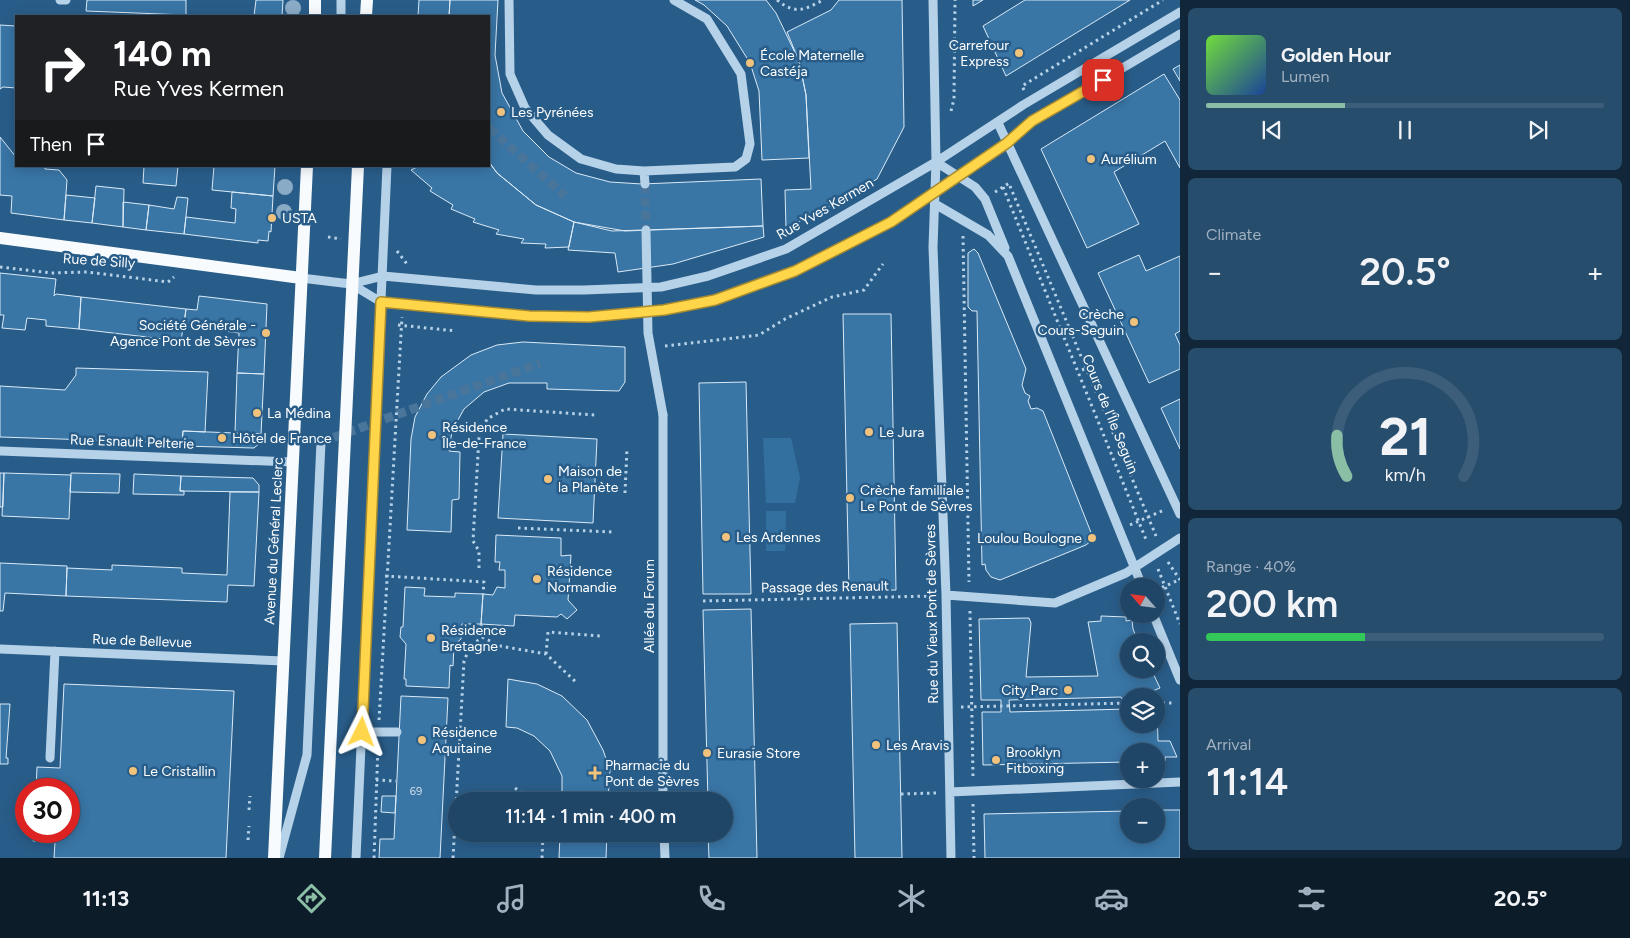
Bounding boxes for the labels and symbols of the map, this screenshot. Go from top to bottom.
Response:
place label: Carrefour Express [949,37,1009,70]
place label: École Maternelle Castéja [760,47,864,80]
marker: Carrefour Express [1013,47,1025,59]
marker: École Maternelle Castéja [744,57,756,69]
pin [1082,59,1124,101]
place label: Les Pyrénées [511,104,593,121]
marker: Les Pyrénées [495,106,507,118]
place label: Aurélium [1101,151,1157,168]
marker: Aurélium [1085,153,1097,165]
street label: Rue Yves Kermen [774,174,877,244]
place label: USTA [282,210,317,227]
marker: USTA [266,212,278,224]
street label: Rue de Silly [62,250,136,272]
place label: Crèche Cours-Seguin [1038,306,1124,339]
marker: Crèche Cours-Seguin [1128,316,1140,328]
place label: Société Générale - Agence Pont de Sèvres [110,317,256,350]
marker: Société Générale - Agence Pont de Sèvres [260,327,272,339]
street label: Cours de l'Île Seguin [1078,352,1142,476]
place label: La Médina [267,405,331,422]
marker: La Médina [251,407,263,419]
place label: Résidence Île-de-France [441,419,527,452]
place label: Le Jura [879,424,924,441]
marker: Le Jura [863,426,875,438]
marker: Résidence Île-de-France [426,429,438,441]
place label: Hôtel de France [232,430,332,447]
street label: Rue Esnault Pelterie [70,431,195,453]
marker: Hôtel de France [216,432,228,444]
street label: Avenue du Général Leclerc [261,456,287,625]
place label: Maison de la Planète [558,463,622,496]
marker: Maison de la Planète [542,473,554,485]
place label: Crèche familliale Le Pont de Sèvres [860,482,973,515]
marker: Crèche familliale Le Pont de Sèvres [844,492,856,504]
street label: Rue du Vieux Pont de Sèvres [922,524,942,704]
place label: Les Ardennes [736,529,821,546]
place label: Loulou Boulogne [977,530,1082,547]
marker: Les Ardennes [720,531,732,543]
marker: Loulou Boulogne [1086,532,1098,544]
street label: Allée du Forum [641,559,658,653]
place label: Résidence Normandie [547,563,617,596]
marker: Résidence Normandie [531,573,543,585]
street label: Passage des Renault [761,577,889,597]
north arrow [1120,578,1165,622]
place label: Résidence Bretagne [441,622,506,655]
street label: Rue de Bellevue [92,631,192,651]
marker: Résidence Bretagne [425,632,437,644]
place label: City Parc [1001,682,1058,699]
marker: City Parc [1062,684,1074,696]
position arrow [335,705,387,757]
place label: Résidence Aquitaine [432,724,497,757]
marker: Résidence Aquitaine [416,734,428,746]
place label: Les Aravis [886,737,949,754]
marker: Les Aravis [870,739,882,751]
place label: Brooklyn Fitboxing [1006,744,1064,777]
place label: Eurasie Store [717,745,801,762]
marker: Eurasie Store [701,747,713,759]
marker: Brooklyn Fitboxing [990,754,1002,766]
place label: Pharmacie du Pont de Sèvres [605,757,699,790]
place label: Le Cristallin [143,763,216,780]
marker: Le Cristallin [127,765,139,777]
marker: Pharmacie du Pont de Sèvres [589,767,601,779]
speed limit sign: 30 [15,778,80,843]
house number: 69 [410,785,422,798]

